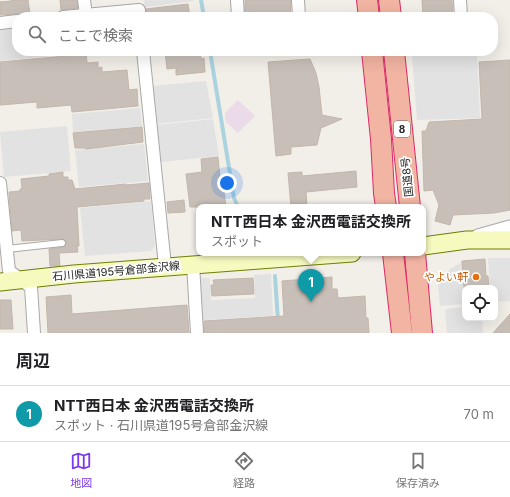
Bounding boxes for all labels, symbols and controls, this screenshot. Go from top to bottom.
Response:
search box [12,12,498,56]
icon: search [26,23,48,45]
text: ここで検索 [58,26,133,45]
road number: 8 [394,121,410,137]
street label: 国道8号 [398,156,416,198]
your location [217,173,237,193]
popup [196,204,426,256]
text: NTT西日本 金沢西電話交換所 [211,212,411,231]
text: スポット [211,233,263,249]
street label: 石川県道195号倉部金沢線 [52,258,180,284]
pin: 1 [298,269,324,302]
place label: やよい軒 [424,270,469,284]
marker: やよい軒 [471,272,481,282]
map controls [462,285,498,321]
button: locate [462,285,498,321]
text: 周辺 [16,351,50,371]
text: NTT西日本 金沢西電話交換所 [54,396,254,415]
text: 1 [26,406,32,422]
text: 70 m [464,406,494,422]
text: スポット · 石川県道195号倉部金沢線 [54,417,268,433]
tab: 地図 [70,450,92,490]
tab: 経路 [233,450,255,490]
tab: 保存済み [396,450,440,490]

